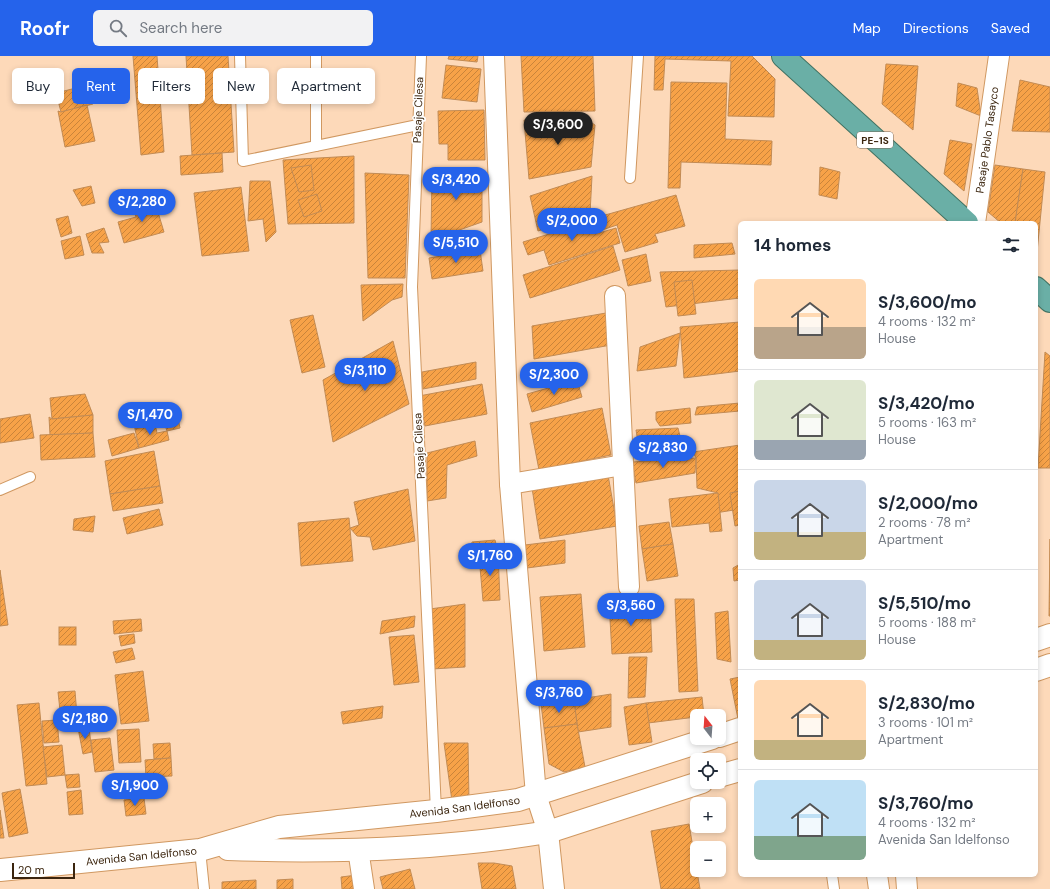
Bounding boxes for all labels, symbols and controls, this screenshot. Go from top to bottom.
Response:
search box [93,10,373,46]
text: Roofr [20,16,69,41]
icon: search [107,17,129,39]
text: Search here [139,18,222,38]
text: Map [853,19,881,37]
text: Directions [903,19,969,37]
text: Saved [991,19,1030,37]
chip: Buy [12,68,64,104]
chip: Rent [72,68,130,104]
chip: Filters [138,68,205,104]
chip: New [213,68,269,104]
chip: Apartment [277,68,375,104]
street label: Pasaje Cilesa [410,77,426,143]
street label: Pasaje Pablo Tasayco [972,86,1002,194]
pin: S/3,600 [521,112,595,146]
text: S/3,600 [533,116,583,133]
road number: PE-1S [857,132,893,148]
pin: S/3,420 [419,167,493,201]
text: S/3,420 [431,171,481,188]
pin: S/2,280 [105,189,179,223]
text: S/2,280 [118,193,166,210]
pin: S/2,000 [535,208,609,242]
text: S/2,000 [546,212,598,229]
pin: S/5,510 [419,230,493,264]
text: S/5,510 [433,234,479,251]
text: 14 homes [754,234,831,256]
icon: filters [1000,234,1022,256]
text: S/3,600/mo [878,291,977,313]
icon: home [786,295,834,343]
text: 4 rooms · 132 m² [878,313,976,330]
text: House [878,330,916,347]
pin: S/3,110 [328,358,402,392]
text: S/3,110 [344,362,386,379]
pin: S/2,300 [517,362,591,396]
text: S/2,300 [529,366,579,383]
text: S/3,420/mo [878,392,975,414]
icon: home [786,396,834,444]
pin: S/1,470 [113,402,187,436]
text: S/1,470 [127,406,173,423]
street label: Pasaje Cilesa [410,413,428,479]
text: 5 rooms · 163 m² [878,414,976,431]
text: House [878,431,916,448]
pin: S/2,830 [626,435,700,469]
text: S/2,830 [638,439,688,456]
text: S/2,000/mo [878,492,978,514]
icon: home [786,496,834,544]
text: 2 rooms · 78 m² [878,514,970,531]
text: Apartment [878,531,943,548]
pin: S/1,760 [453,543,527,577]
text: S/1,760 [467,547,513,564]
text: S/5,510/mo [878,592,971,614]
pin: S/3,560 [594,593,668,627]
icon: home [786,596,834,644]
text: S/3,560 [606,597,656,614]
text: 5 rooms · 188 m² [878,614,976,631]
text: House [878,631,916,648]
pin: S/3,760 [522,680,596,714]
text: S/3,760 [535,684,583,701]
text: S/2,830/mo [878,692,975,714]
icon: home [786,696,834,744]
pin: S/2,180 [48,706,122,740]
north arrow [690,709,726,745]
map controls [690,709,726,877]
text: S/2,180 [62,710,108,727]
text: 3 rooms · 101 m² [878,714,973,731]
text: Apartment [878,731,943,748]
button: locate [690,753,726,789]
pin: S/1,900 [98,773,172,807]
text: S/1,900 [111,777,159,794]
text: S/3,760/mo [878,792,974,814]
street label: Avenida San Idelfonso [409,793,521,821]
icon: home [786,796,834,844]
button: + [690,797,726,833]
text: 4 rooms · 132 m² [878,814,976,831]
text: Avenida San Idelfonso [878,831,1010,848]
button: − [690,841,726,877]
street label: Avenida San Idelfonso [85,843,198,868]
scale bar [12,861,75,880]
text: 20 m [18,863,44,877]

